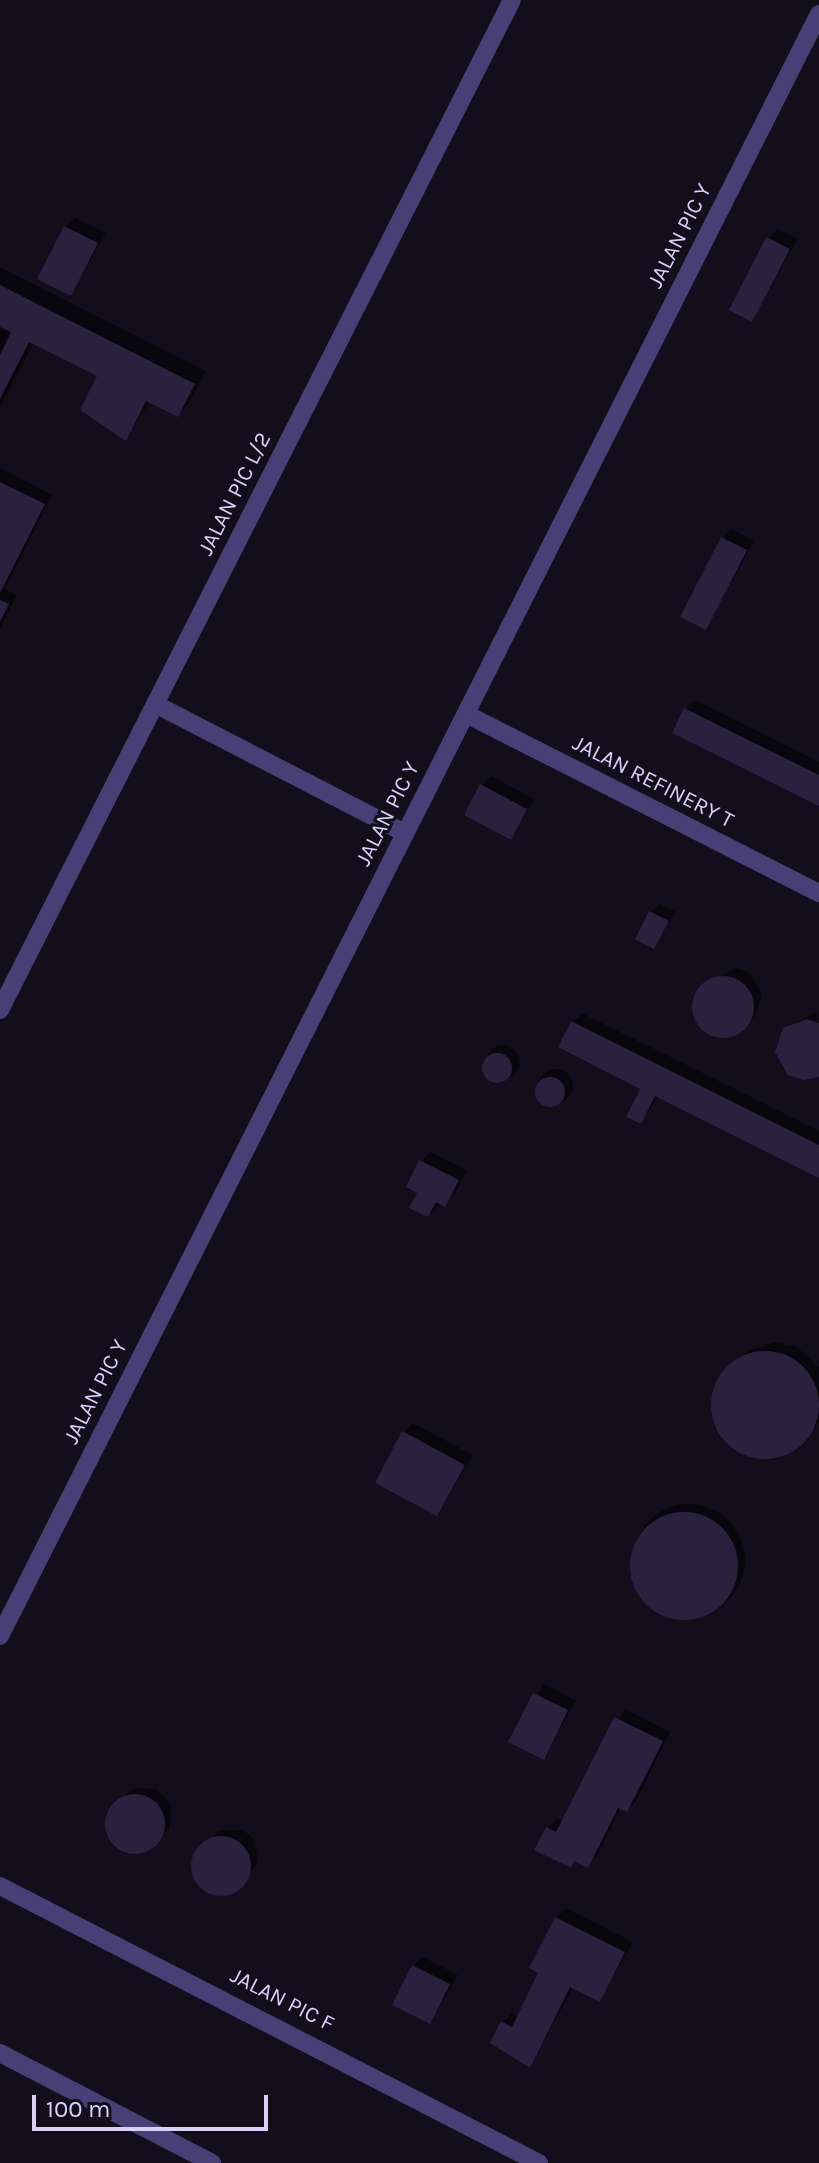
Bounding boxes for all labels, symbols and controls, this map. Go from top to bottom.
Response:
street label: JALAN PIC Y [642,179,718,293]
street label: JALAN PIC L/2 [193,428,277,560]
street label: JALAN REFINERY T [568,730,738,834]
street label: JALAN PIC Y [350,757,426,871]
street label: JALAN PIC Y [58,1335,134,1449]
street label: JALAN PIC F [226,1963,338,2037]
scale bar [36,2079,272,2129]
text: 100 m [46,2095,111,2123]

